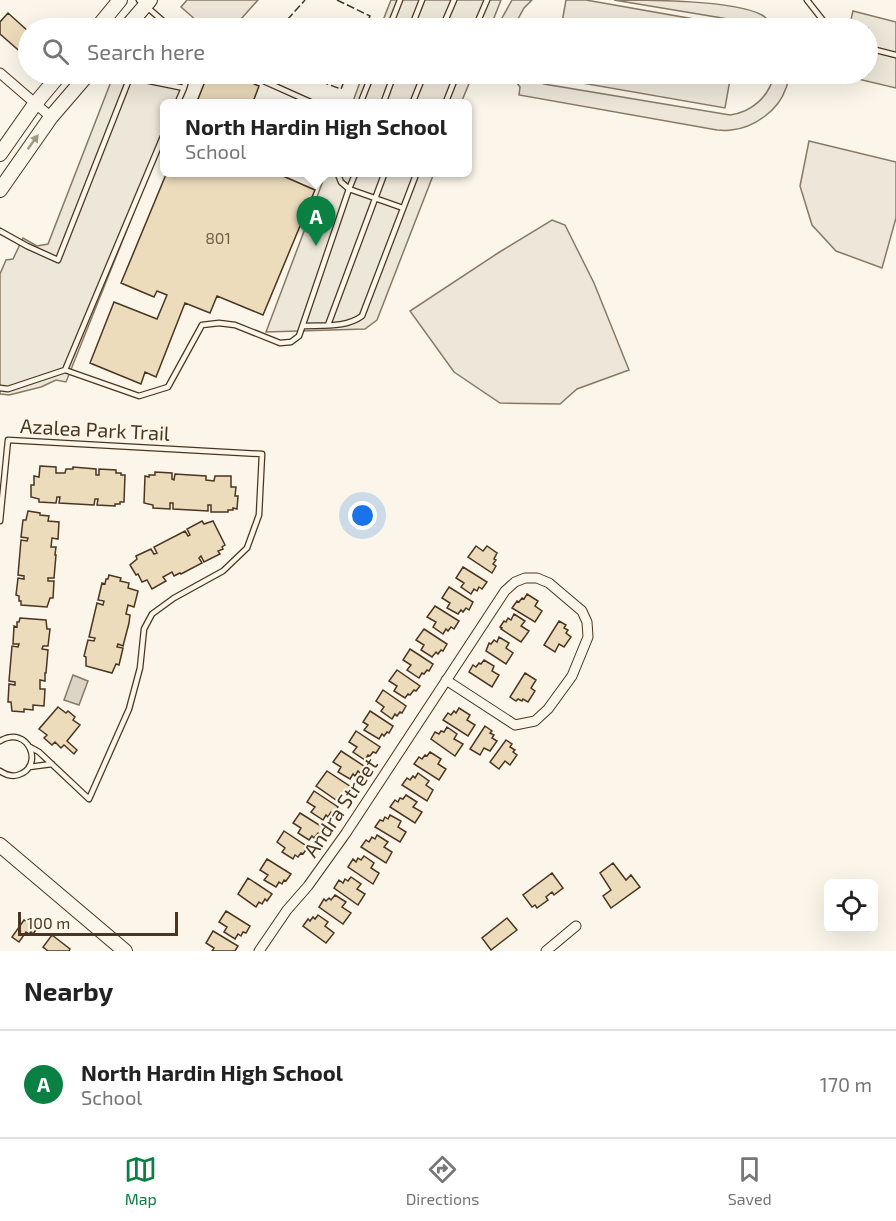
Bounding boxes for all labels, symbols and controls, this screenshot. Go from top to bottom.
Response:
search box [18,18,878,84]
icon: search [39,35,72,68]
text: Search here [87,38,205,64]
popup [160,99,472,177]
text: North Hardin High School [185,113,447,139]
one-way arrow [27,134,39,149]
text: School [185,139,246,163]
pin: A [296,196,336,246]
house number: 801 [205,228,231,247]
street label: Azalea Park Trail [19,413,171,445]
your location [348,501,377,530]
street label: Andra Street [298,752,382,861]
map controls [824,879,878,933]
button: locate [824,879,878,933]
scale bar [18,909,178,936]
text: 100 m [27,913,70,932]
text: Nearby [24,975,113,1006]
text: North Hardin High School [81,1059,343,1085]
text: A [37,1072,50,1096]
text: 170 m [820,1072,872,1096]
text: School [81,1085,142,1109]
tab: Map [124,1153,157,1208]
tab: Directions [406,1153,479,1208]
tab: Saved [728,1153,772,1208]

